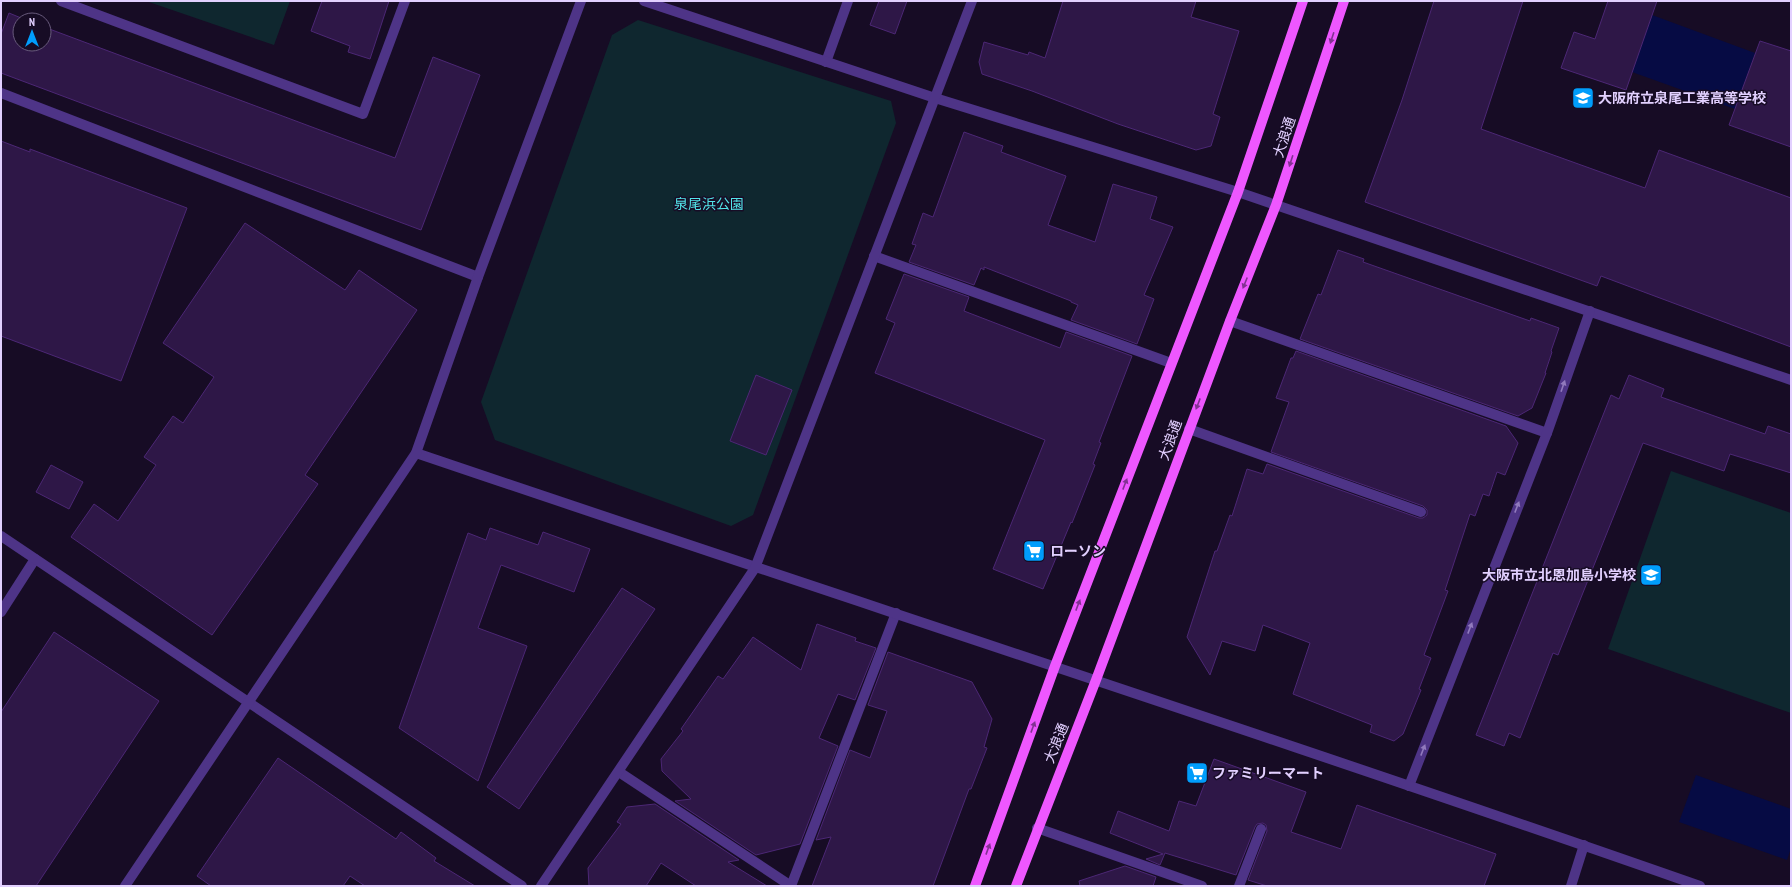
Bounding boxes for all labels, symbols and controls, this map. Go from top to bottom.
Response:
north arrow [12,12,52,52]
text: N [29,15,35,29]
one-way arrow [1329,32,1335,44]
school or university icon: 大阪府立泉尾工業高等学校 [1570,85,1596,111]
place label: 大阪府立泉尾工業高等学校 [1598,89,1766,107]
street label: 大浪通 [1269,114,1299,160]
one-way arrow [1287,156,1293,168]
park label: 泉尾浜公園 [674,195,744,213]
one-way arrow [1242,277,1248,288]
one-way arrow [1561,379,1567,391]
one-way arrow [1195,399,1201,411]
street label: 大浪通 [1154,417,1186,463]
one-way arrow [1122,478,1128,490]
one-way arrow [1515,501,1521,513]
supermarket icon: ローソン [1021,538,1047,564]
place label: ローソン [1050,542,1106,560]
school or university icon: 大阪市立北恩加島小学校 [1638,562,1664,588]
place label: 大阪市立北恩加島小学校 [1482,566,1636,584]
one-way arrow [1076,599,1082,611]
one-way arrow [1468,622,1474,634]
street label: 大浪通 [1040,720,1072,766]
one-way arrow [1030,721,1036,733]
one-way arrow [1420,743,1426,755]
supermarket icon: ファミリーマート [1184,760,1210,786]
place label: ファミリーマート [1212,764,1324,782]
one-way arrow [985,843,991,855]

